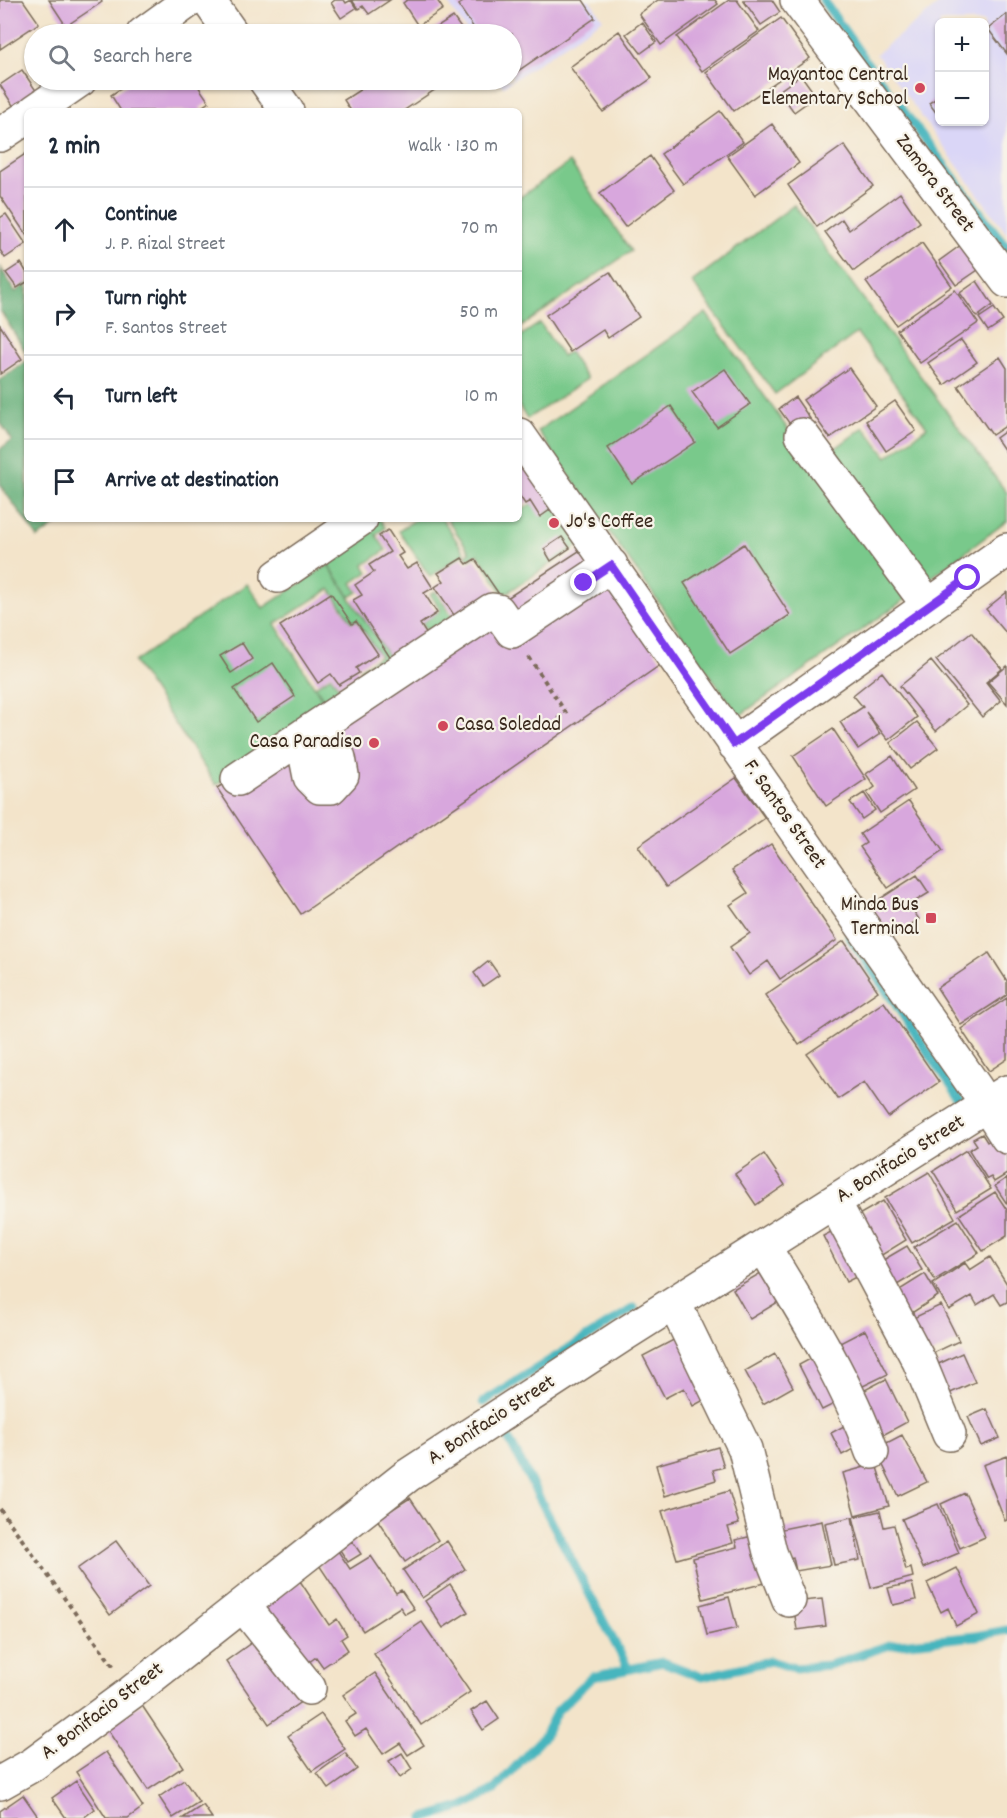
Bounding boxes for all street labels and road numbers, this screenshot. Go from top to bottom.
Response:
street label: Zamora Street [887,129,981,240]
street label: F. Santos Street [735,754,833,876]
street label: A. Bonifacio Street [831,1108,972,1212]
street label: A. Bonifacio Street [422,1368,562,1474]
street label: A. Bonifacio Street [35,1656,171,1768]

